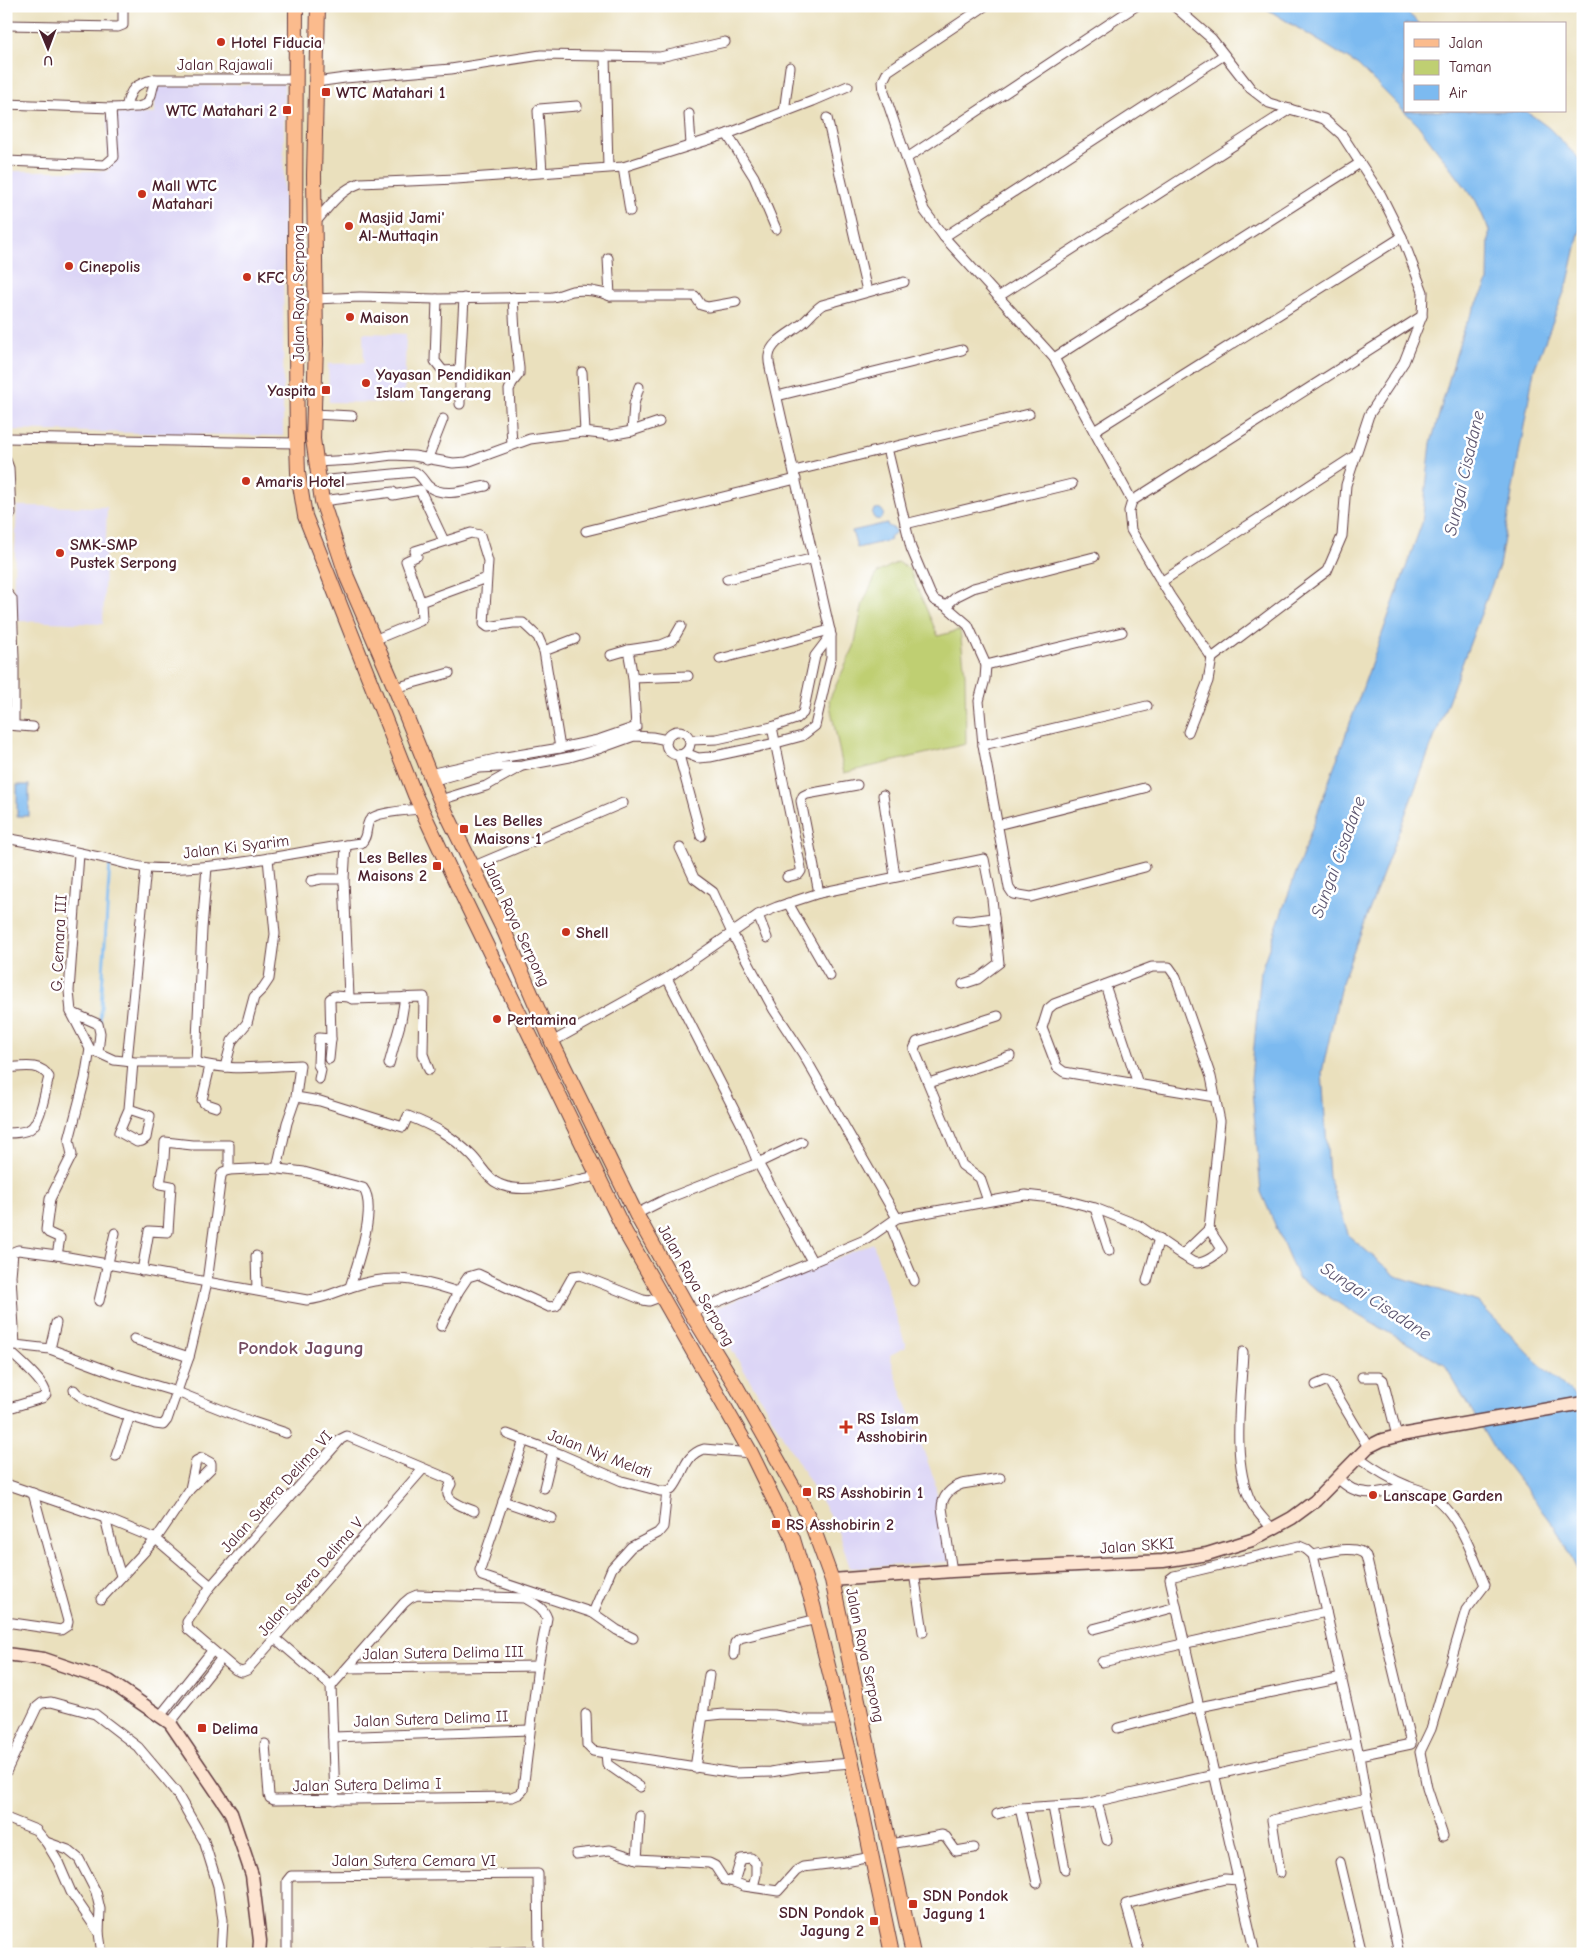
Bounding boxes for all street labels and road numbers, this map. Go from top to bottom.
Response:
street label: Jalan Rajawali [177,56,273,74]
street label: Jalan Raya Serpong [290,224,308,362]
street label: Jalan Ki Syarim [182,832,290,862]
street label: Jalan Raya Serpong [479,857,553,989]
street label: G. Cemara III [47,894,71,992]
street label: Jalan Raya Serpong [654,1222,738,1349]
street label: Jalan Nyi Melati [545,1426,654,1482]
street label: Jalan Sutera Delima VI [217,1427,336,1556]
street label: Jalan Sutera Delima V [254,1513,367,1640]
street label: Jalan SKKI [1099,1534,1175,1558]
street label: Jalan Raya Serpong [842,1586,888,1724]
street label: Jalan Sutera Delima III [362,1643,524,1663]
street label: Jalan Sutera Delima II [353,1707,509,1731]
street label: Jalan Sutera Delima I [293,1775,441,1795]
street label: Jalan Sutera Cemara VI [332,1852,496,1870]

